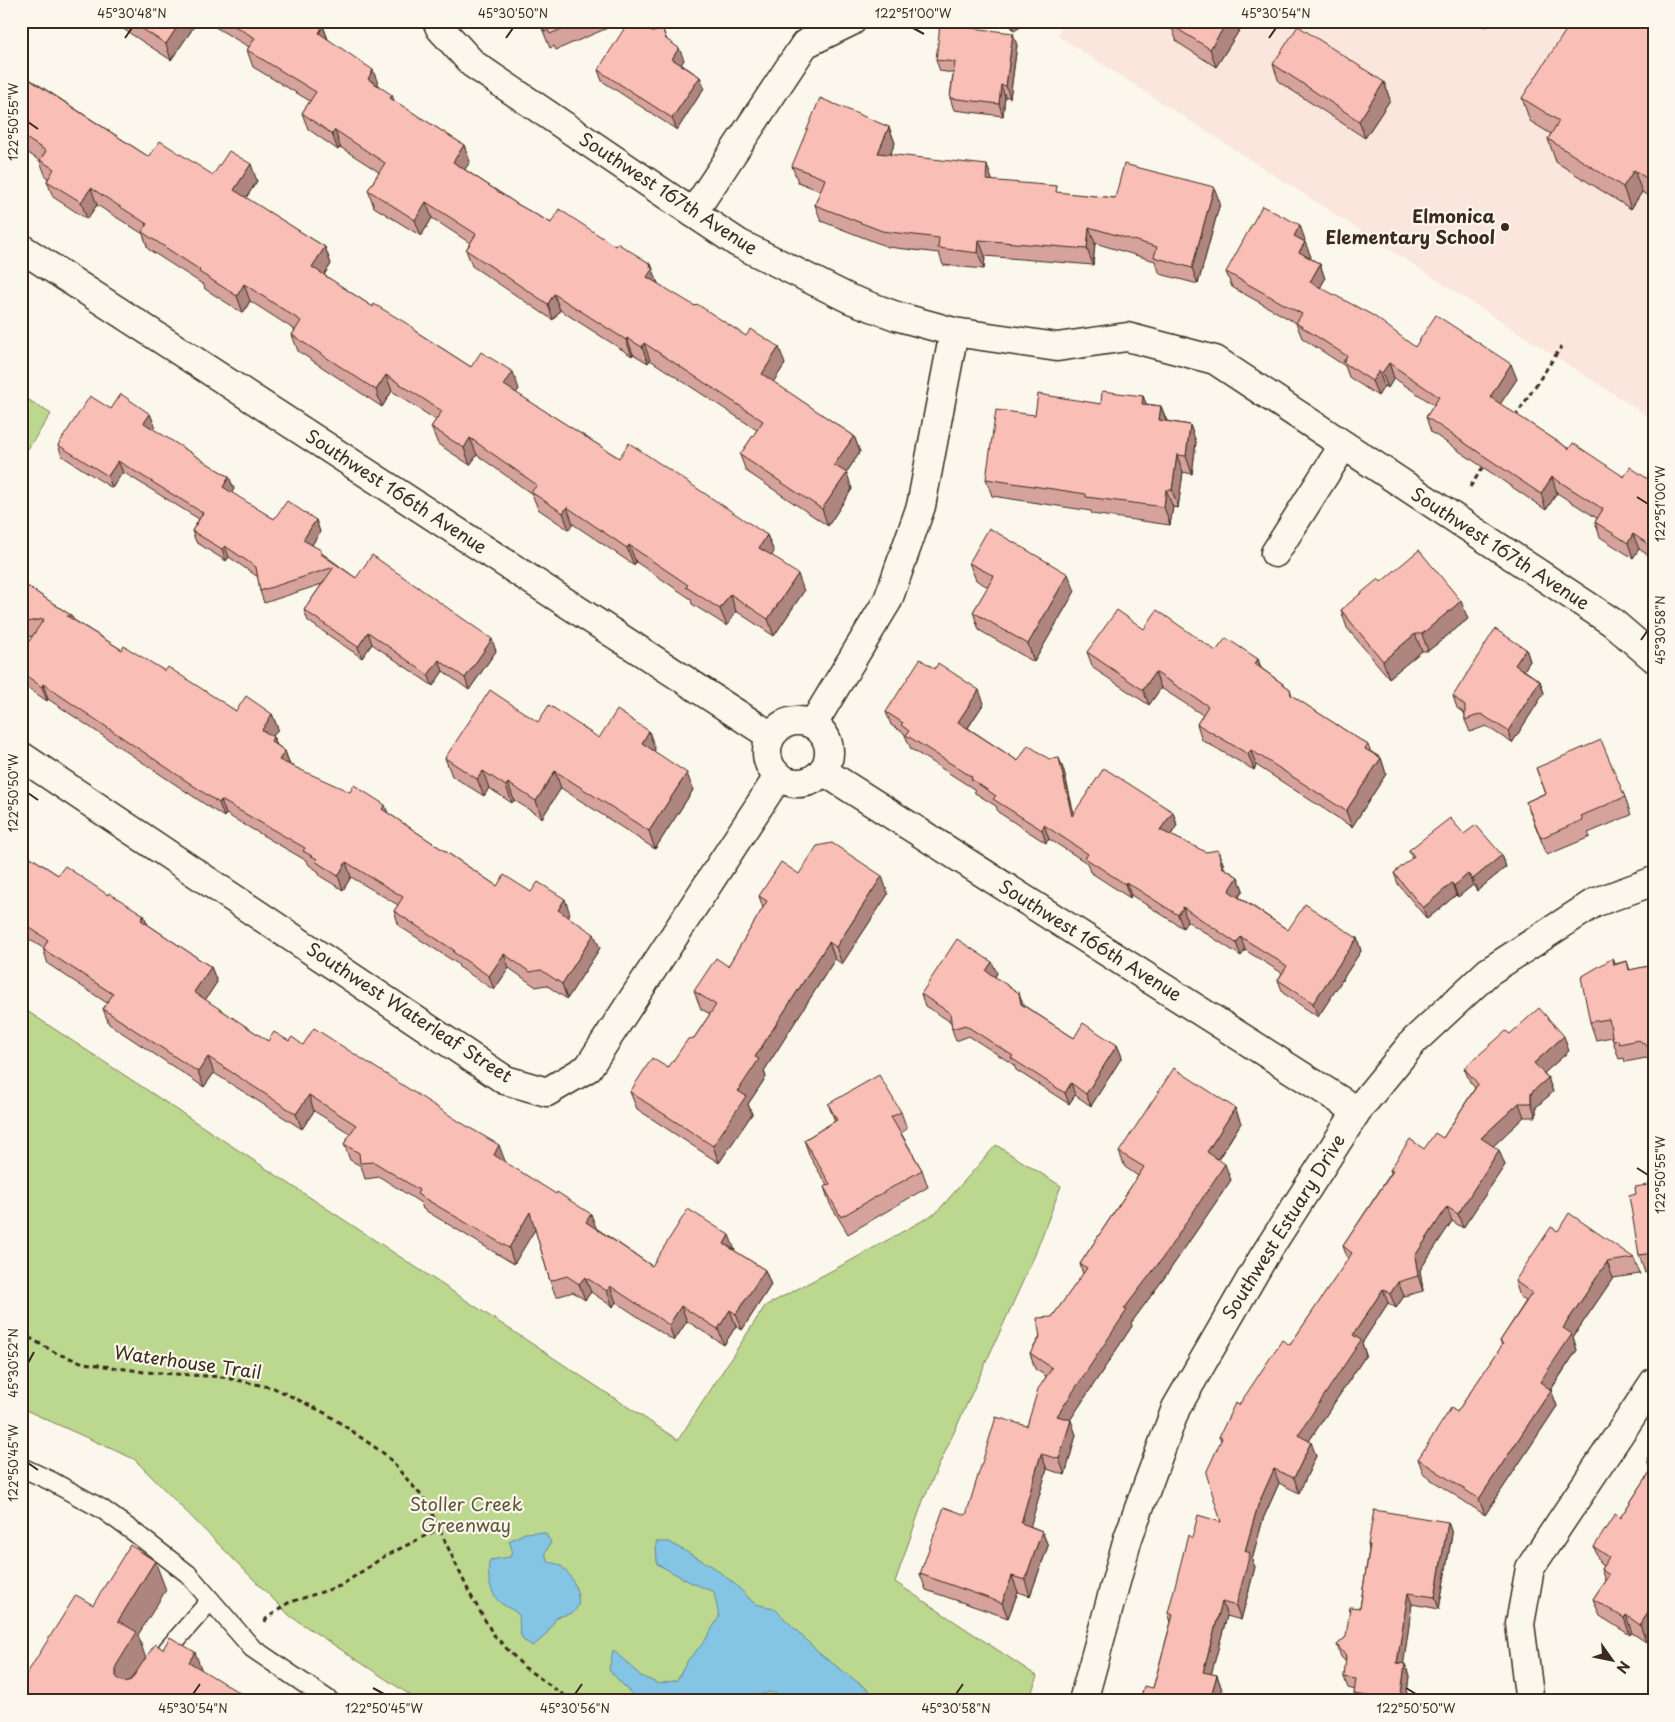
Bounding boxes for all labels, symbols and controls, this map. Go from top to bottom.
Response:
text: 45°30'48"N [97,4,167,22]
text: 45°30'50"N [478,4,548,22]
text: 122°51'00"W [875,4,952,22]
text: 45°30'54"N [1241,4,1311,22]
text: 122°50'55"W [4,82,22,161]
street label: Southwest 167th Avenue [574,125,763,261]
place label: Elmonica Elementary School [1325,202,1495,250]
marker: Elmonica Elementary School [1499,221,1511,233]
street label: Southwest 166th Avenue [301,422,493,560]
text: 122°51'00"W [1651,465,1669,542]
street label: Southwest 167th Avenue [1406,480,1595,616]
text: 45°30'58"N [1651,595,1669,665]
text: 122°50'50"W [4,753,22,832]
street label: Southwest 166th Avenue [994,872,1188,1007]
street label: Southwest Waterleaf Street [302,935,518,1089]
street label: Southwest Estuary Drive [1215,1128,1351,1324]
text: 122°50'55"W [1651,1135,1669,1214]
text: 45°30'52"N [4,1328,22,1398]
street label: Waterhouse Trail [113,1338,264,1385]
text: 122°50'45"W [4,1423,22,1502]
park label: Stoller Creek Greenway [409,1490,523,1538]
north arrow [1588,1634,1638,1684]
text: N [1611,1657,1635,1678]
text: 45°30'54"N [158,1699,228,1717]
text: 122°50'45"W [345,1699,424,1717]
text: 45°30'56"N [540,1699,610,1717]
text: 45°30'58"N [921,1699,991,1717]
text: 122°50'50"W [1377,1699,1456,1717]

